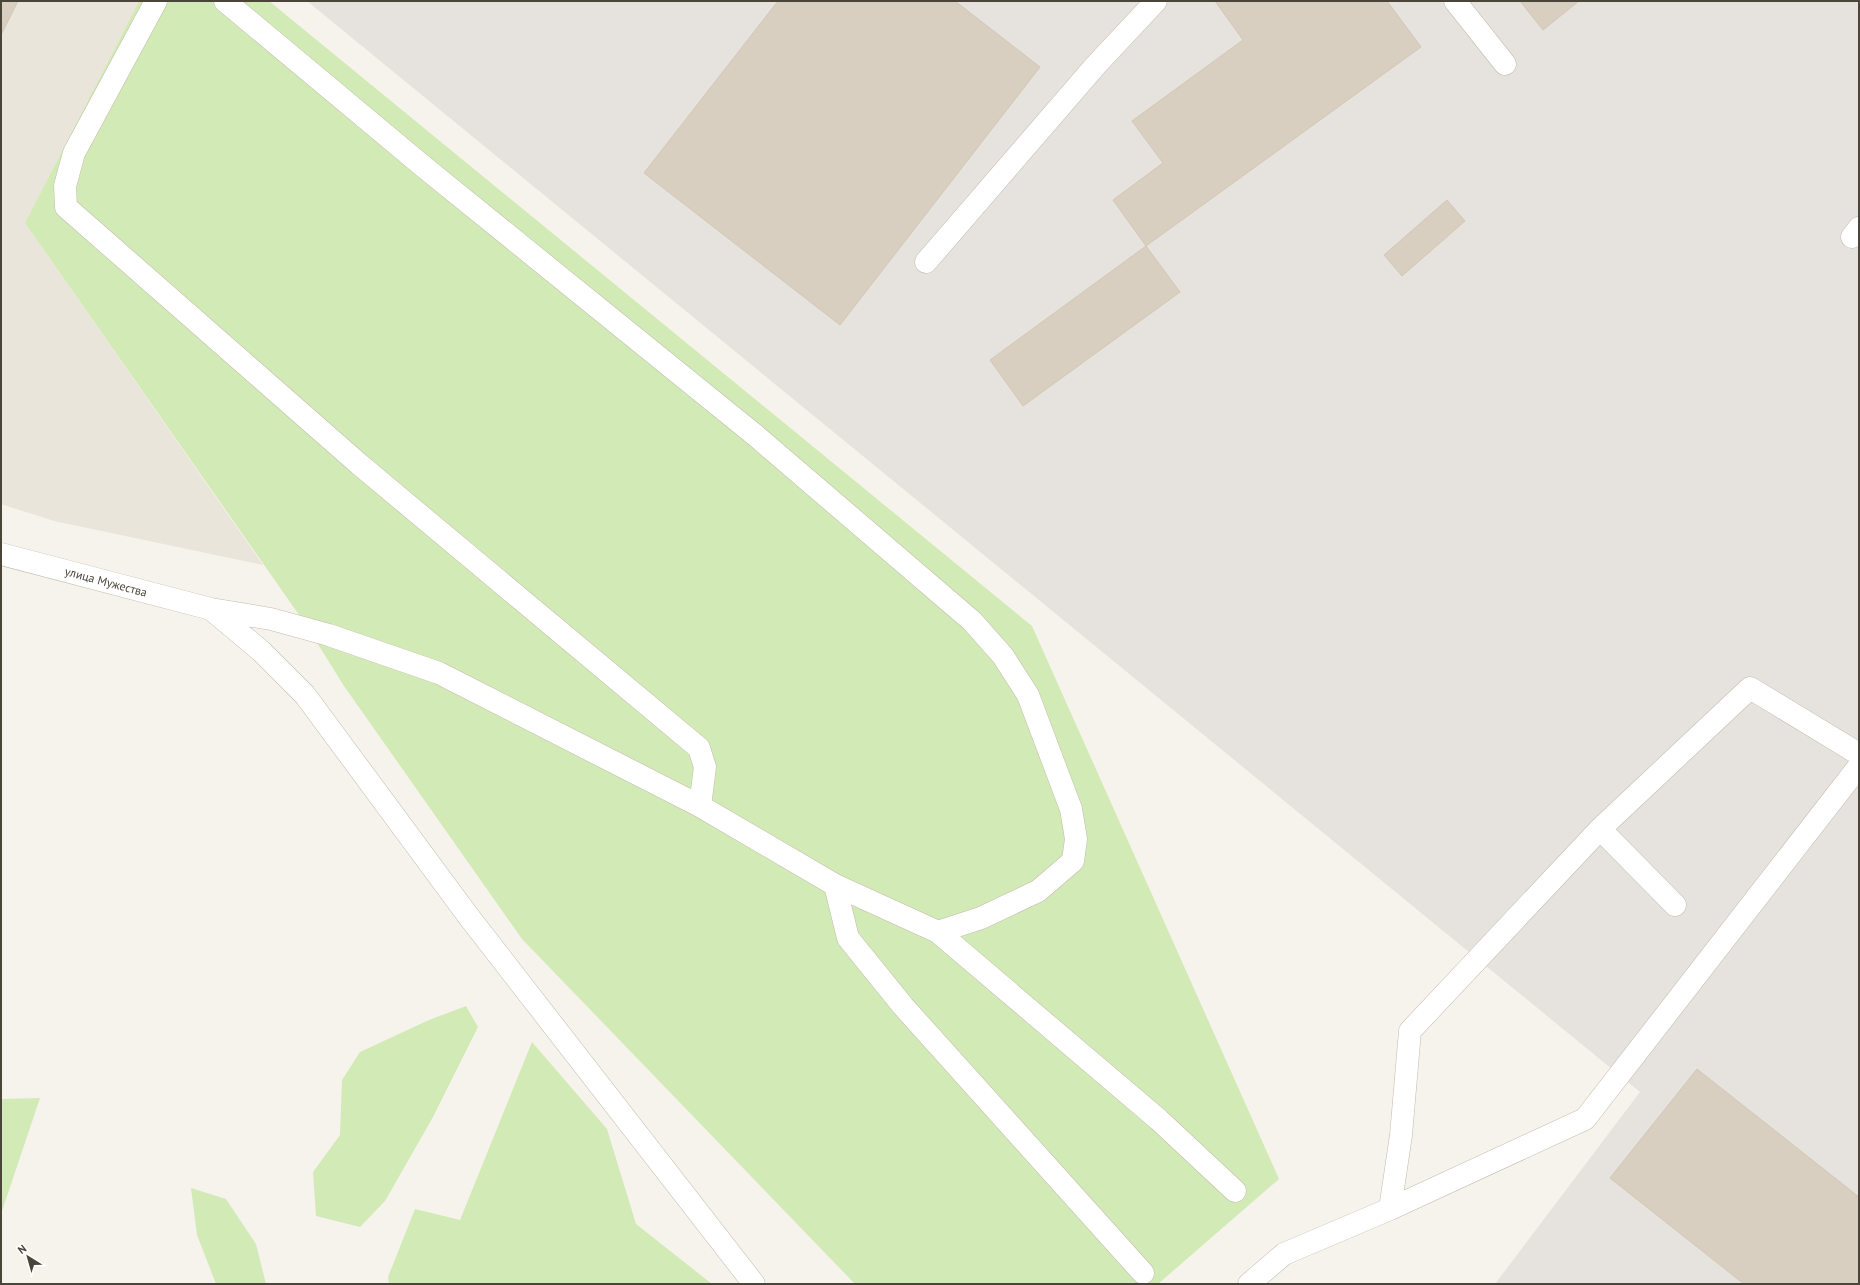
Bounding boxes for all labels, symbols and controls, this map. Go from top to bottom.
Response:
street label: улица Мужества [63,563,149,600]
north arrow [8,1237,48,1277]
text: N [15,1241,29,1257]

